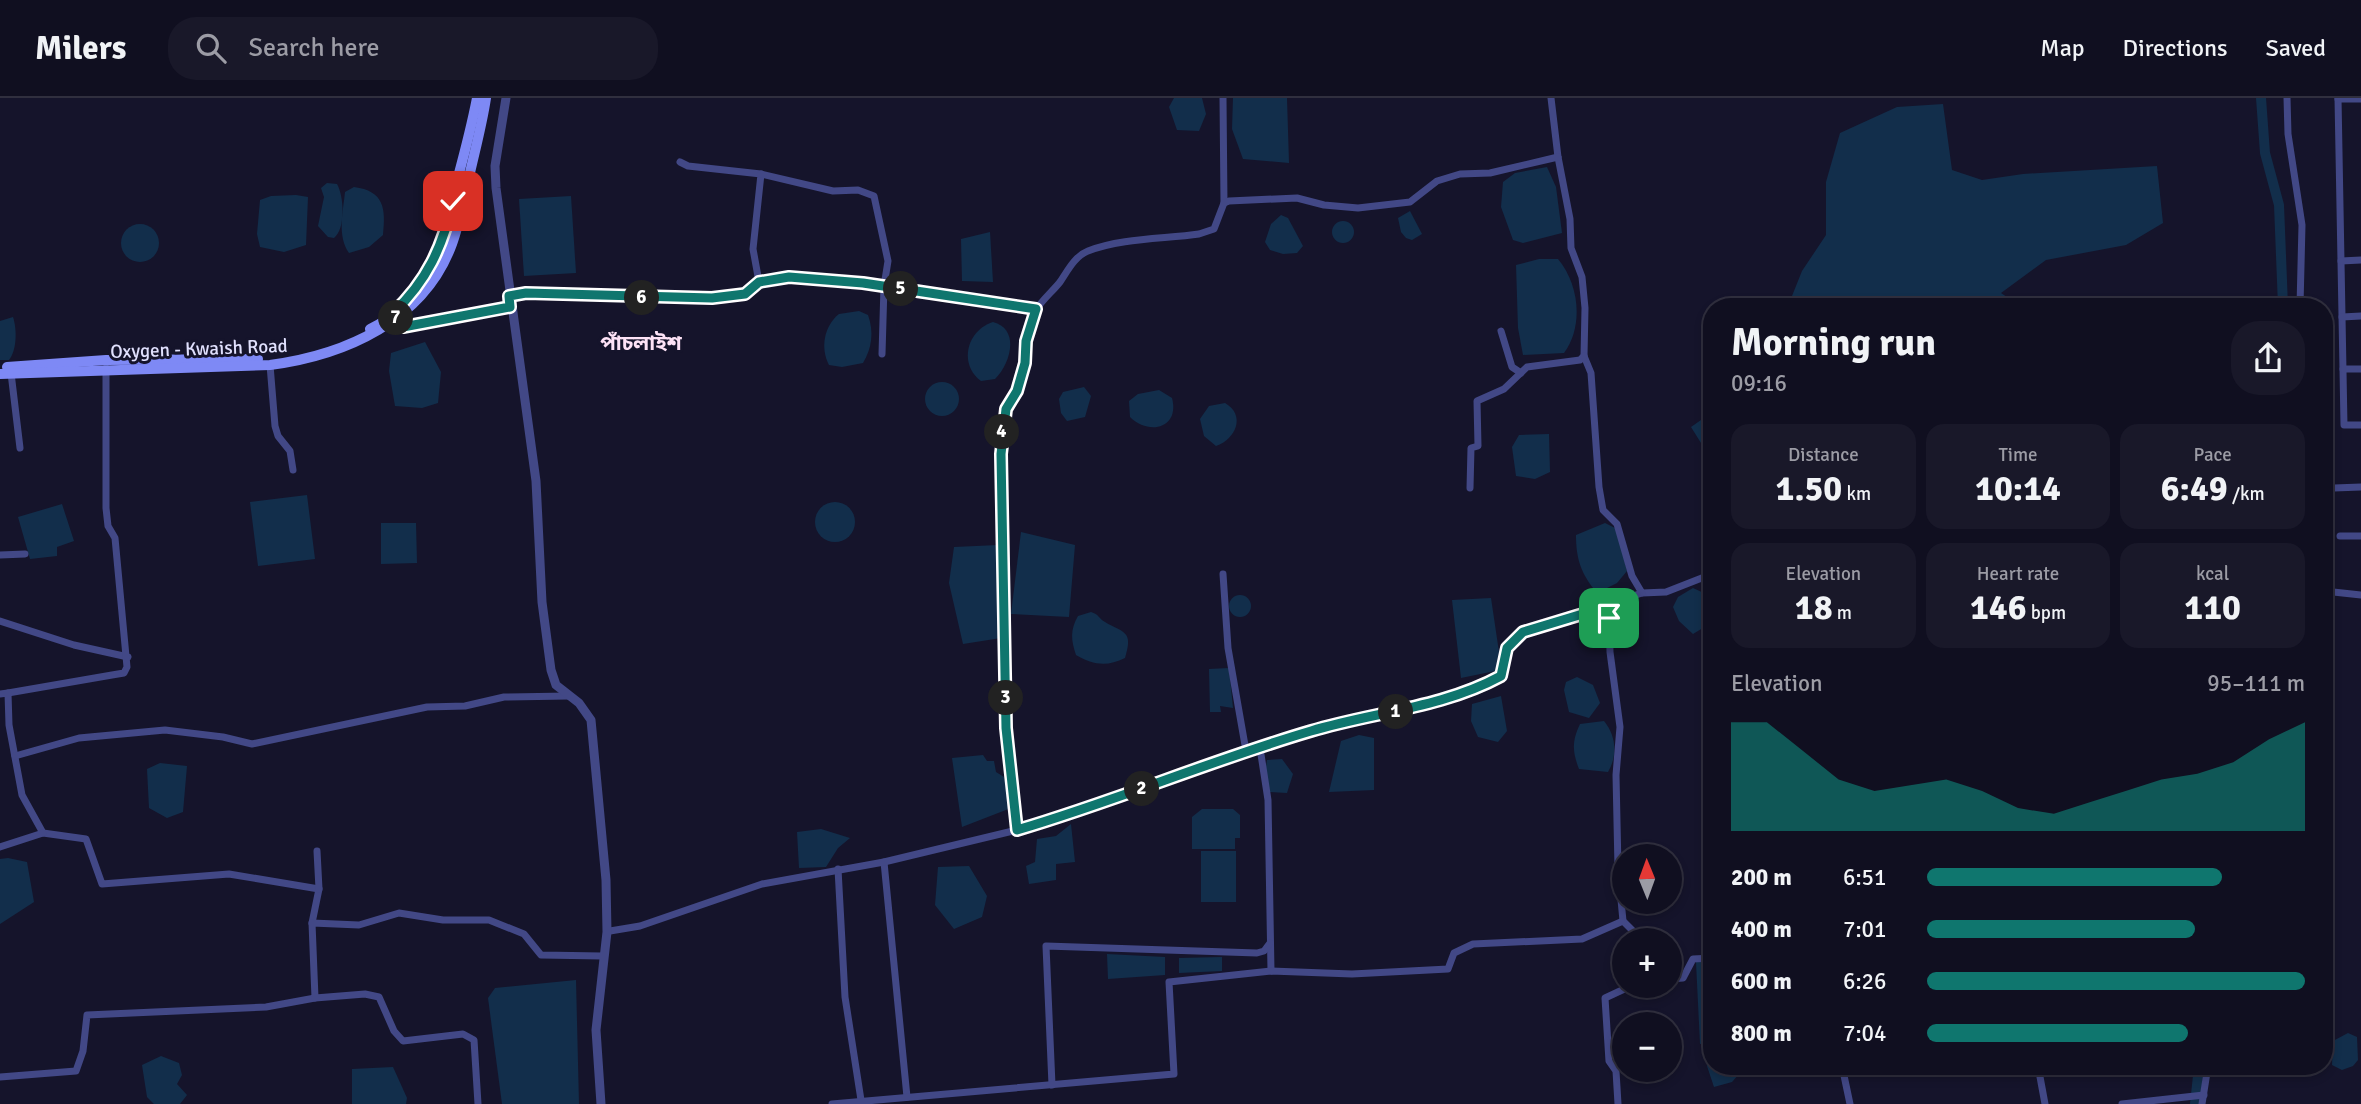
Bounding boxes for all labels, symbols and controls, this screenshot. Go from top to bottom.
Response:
search box [168,17,658,80]
text: Milers [35,28,126,69]
icon: search [192,29,230,67]
text: Search here [248,32,380,64]
text: Map [2040,33,2085,63]
text: Directions [2123,33,2228,63]
text: Saved [2266,33,2326,63]
pin [423,171,483,231]
icon: check [434,182,472,220]
pin: 5 [884,272,918,306]
text: 5 [895,276,906,300]
pin: 6 [624,280,660,316]
text: 6 [636,285,647,309]
pin: 7 [378,300,414,336]
text: 7 [390,305,401,329]
text: Morning run [1731,319,1936,366]
button: share [2231,321,2305,395]
district label: পাঁচলাইশ [600,330,683,356]
street label: Oxygen - Kwaish Road [110,334,288,364]
text: 09:16 [1731,369,1787,398]
pin: 4 [984,414,1020,450]
text: 4 [996,419,1007,443]
text: Distance [1788,443,1859,467]
text: Time [1998,443,2038,467]
text: Pace [2194,443,2232,467]
text: 1.50 [1776,467,1842,510]
text: 10:14 [1975,467,2061,510]
text: 6:49 [2161,467,2228,510]
text: km [1842,482,1871,506]
text: /km [2228,482,2265,506]
text: Elevation [1785,562,1861,586]
text: Heart rate [1977,562,2059,586]
text: kcal [2196,562,2229,586]
text: 18 [1795,586,1833,629]
text: 146 [1970,586,2027,629]
text: 110 [2184,586,2241,629]
pin [1579,588,1639,648]
icon: arrive [1590,599,1628,637]
text: m [1833,601,1852,625]
text: bpm [2027,601,2066,625]
text: Elevation [1731,669,1823,698]
text: 95–111 m [2207,669,2305,698]
pin: 3 [988,680,1024,716]
text: 3 [1000,685,1011,709]
pin: 1 [1378,694,1414,730]
text: 1 [1390,699,1401,723]
pin: 2 [1124,772,1160,806]
text: 2 [1136,776,1147,800]
north arrow [1612,844,1682,914]
map controls [1612,844,1682,1082]
text: 200 m [1731,863,1792,892]
text: 6:51 [1843,863,1886,892]
text: 400 m [1731,915,1792,944]
text: 7:01 [1843,915,1886,944]
button: + [1612,928,1682,998]
text: 600 m [1731,967,1792,996]
text: 6:26 [1843,967,1886,996]
button: − [1612,1012,1682,1082]
text: 800 m [1731,1019,1792,1048]
text: 7:04 [1843,1019,1886,1048]

